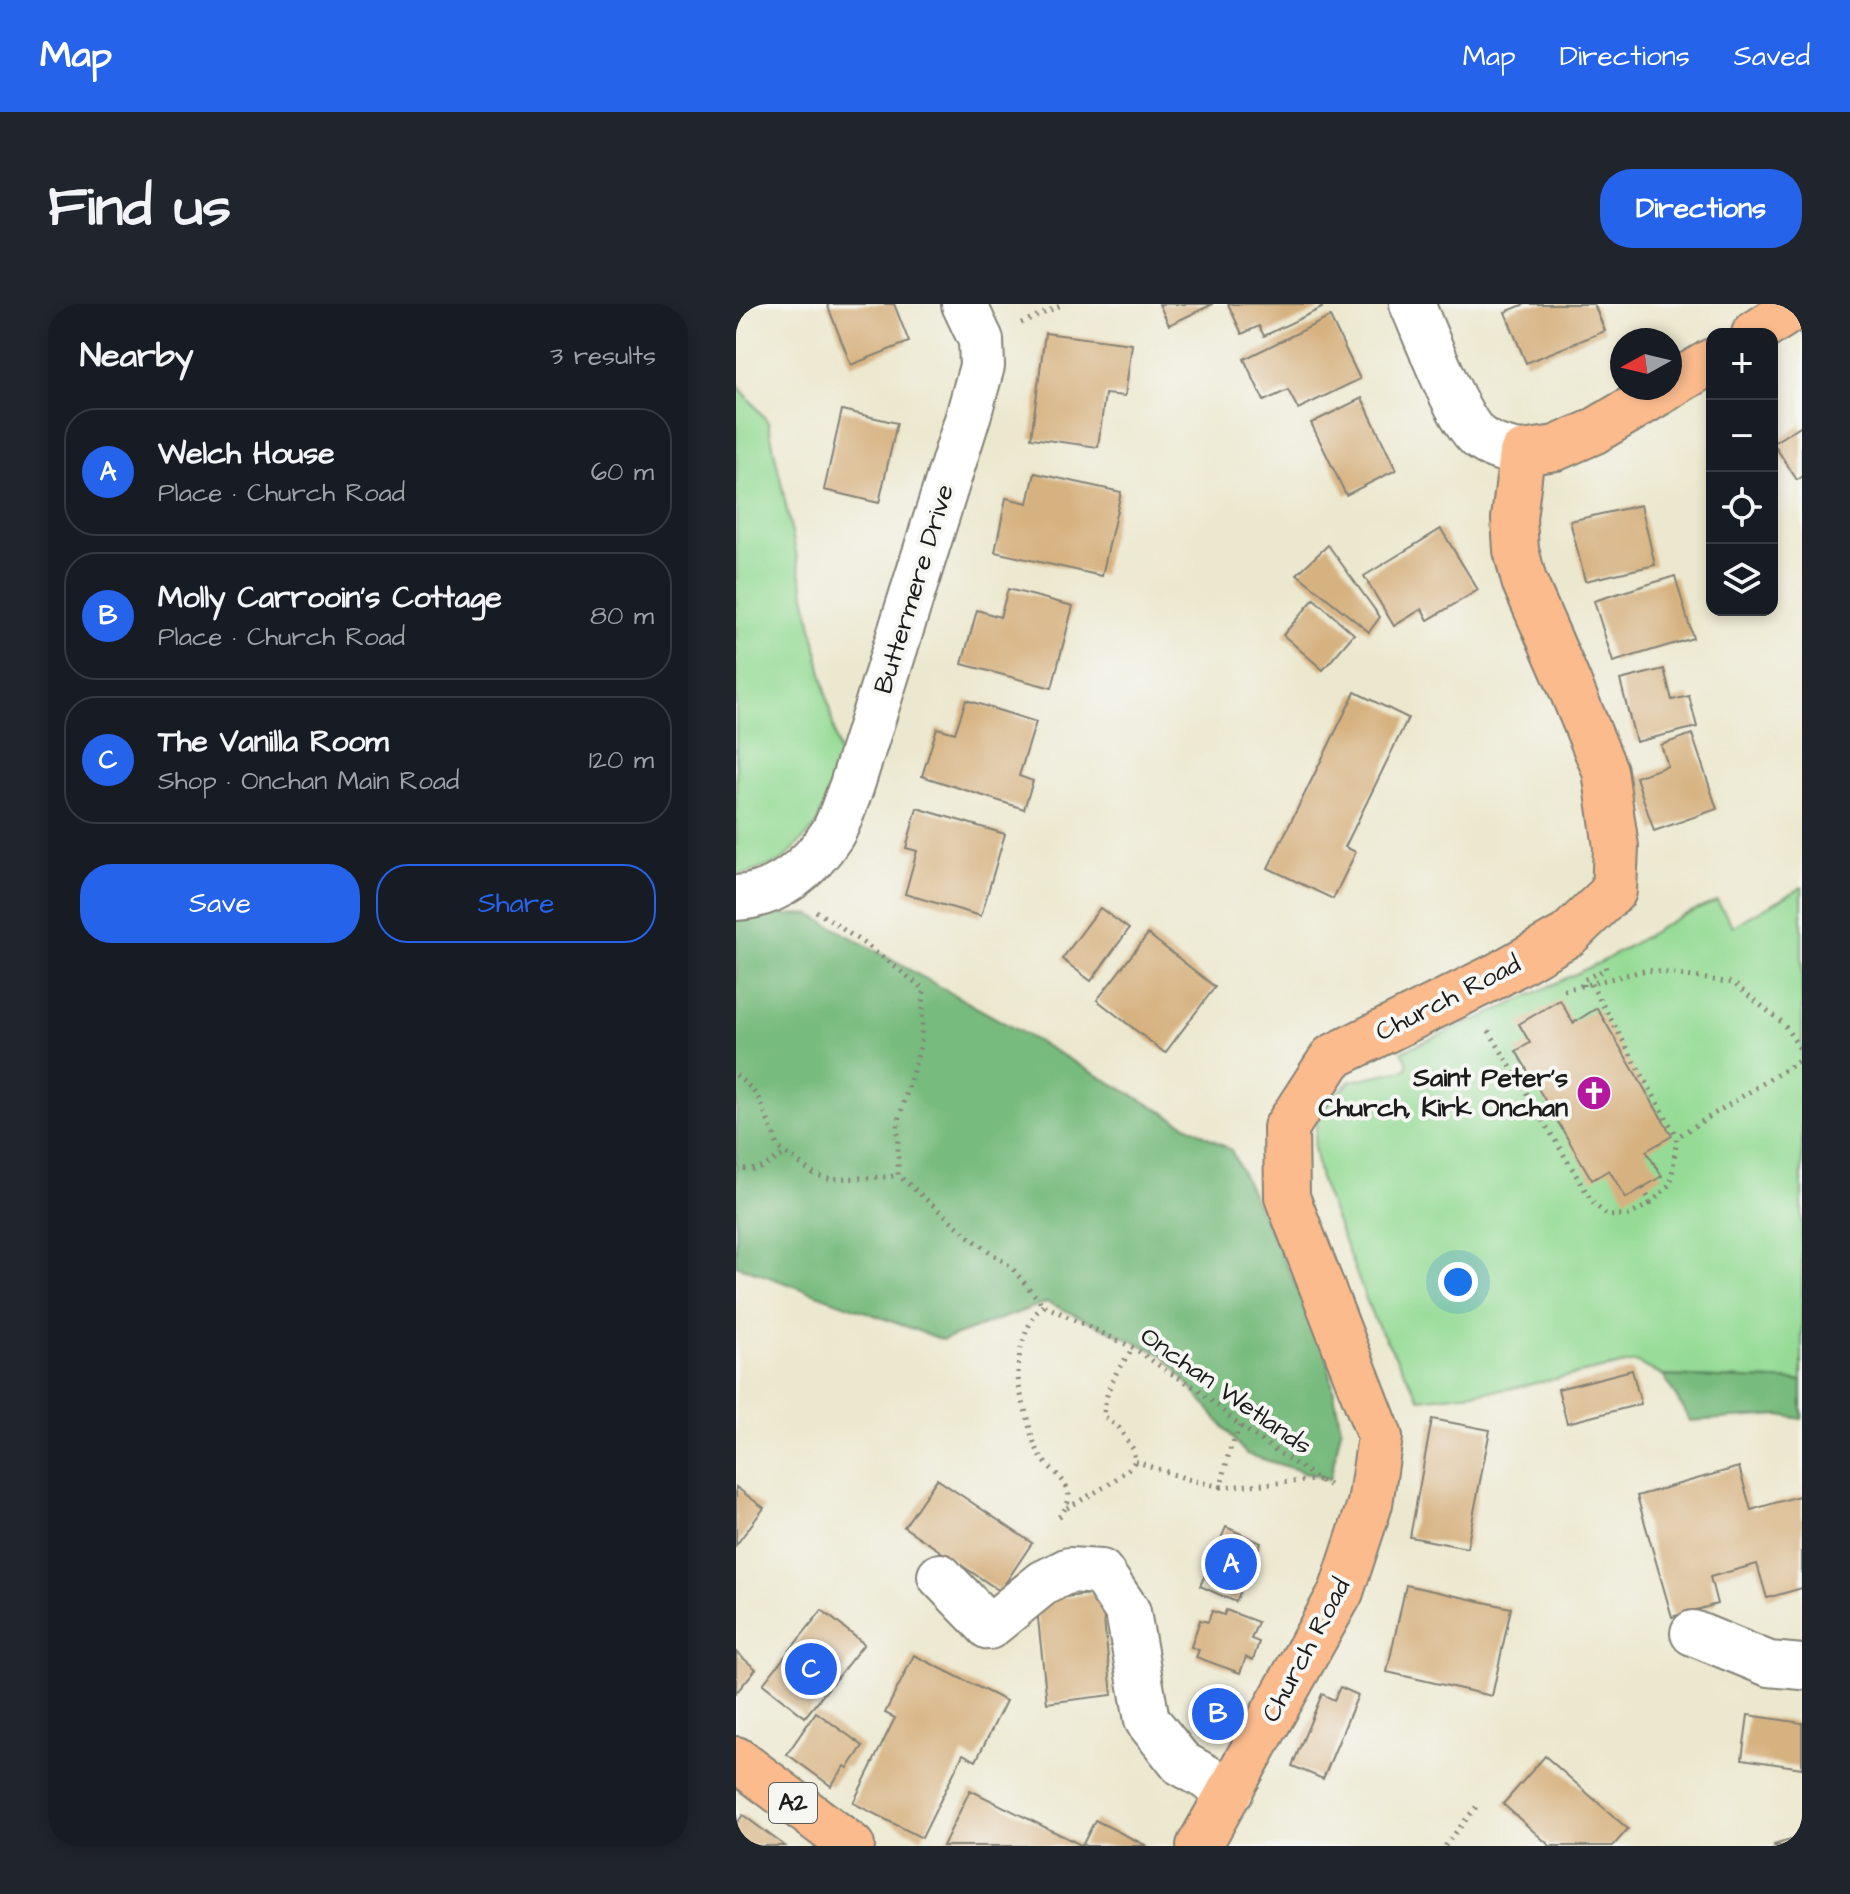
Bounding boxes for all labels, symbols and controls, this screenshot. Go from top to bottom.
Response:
text: Map [40,30,112,82]
text: Map [1463,37,1516,76]
text: Directions [1560,37,1690,76]
text: Saved [1734,37,1810,76]
text: Find us [48,169,231,247]
button: Directions [1600,169,1802,248]
north arrow [1610,328,1682,400]
map controls [1706,328,1778,616]
button: + [1706,328,1778,400]
text: Nearby [80,332,194,380]
text: 3 results [550,338,656,374]
button: − [1706,400,1778,472]
text: Welch House [158,433,335,475]
text: A [100,454,116,490]
text: 60 m [591,454,654,490]
button: locate [1706,472,1778,544]
text: Place · Church Road [158,475,405,511]
street label: Buttermere Drive [865,480,963,698]
button: layers [1706,544,1778,616]
text: Molly Carrooin's Cottage [158,577,502,619]
text: B [99,598,117,634]
text: 80 m [590,598,654,634]
text: Place · Church Road [158,619,405,655]
text: The Vanilla Room [158,721,389,763]
text: C [99,742,117,778]
text: 120 m [589,742,654,778]
text: Shop · Onchan Main Road [158,763,459,799]
button: Save [80,864,360,943]
button: Share [376,864,656,943]
street label: Church Road [1369,946,1527,1050]
place label: Saint Peter's Church, Kirk Onchan [1318,1060,1568,1126]
church icon: Saint Peter's Church, Kirk Onchan [1575,1074,1613,1112]
your location [1438,1262,1478,1302]
street label: Onchan Wetlands [1133,1318,1319,1464]
pin: A [1205,1534,1257,1594]
street label: Church Road [1253,1572,1359,1728]
pin: C [785,1639,837,1699]
pin: B [1192,1684,1244,1744]
road number: A2 [769,1783,817,1823]

